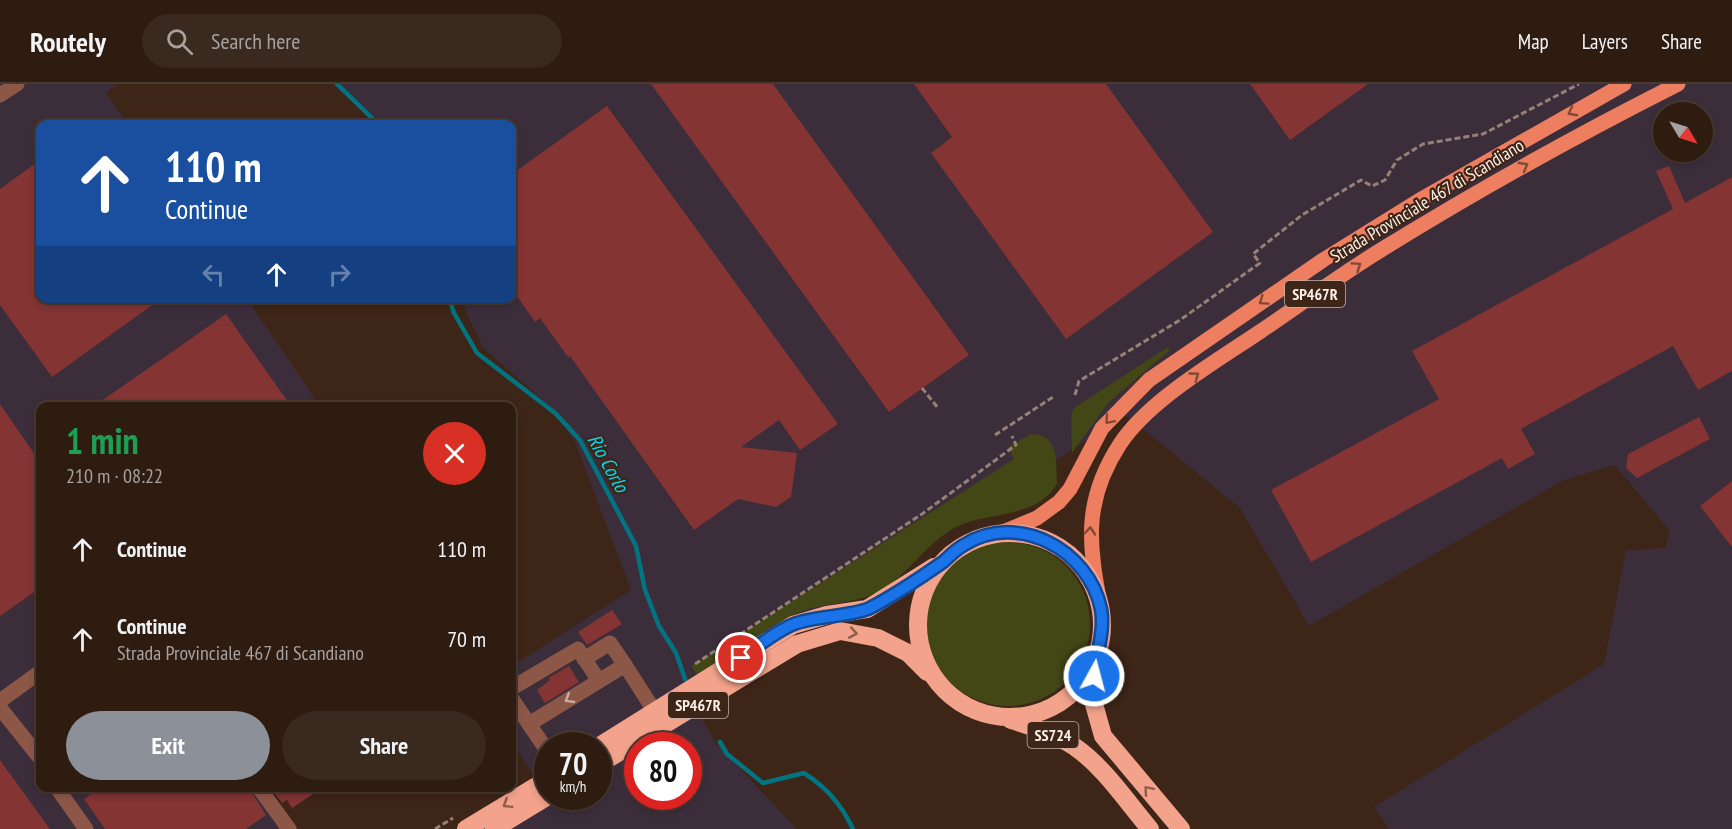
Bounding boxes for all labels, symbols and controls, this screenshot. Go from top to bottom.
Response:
search box [142,14,562,68]
text: Routely [30,23,106,60]
icon: search [163,25,196,58]
text: Search here [211,27,300,55]
text: Map [1518,28,1549,55]
text: Layers [1582,28,1628,55]
text: Share [1661,28,1702,55]
north arrow [1653,102,1713,162]
map controls [1653,102,1713,162]
one-way arrow [1567,104,1578,116]
street label: Strada Provinciale 467 di Scandiano [1326,133,1528,268]
text: 110 m [165,139,262,194]
icon: ahead [66,144,144,222]
one-way arrow [1518,162,1528,174]
text: Continue [165,192,248,226]
icon: left [197,258,230,291]
icon: ahead [260,258,293,291]
icon: right [323,258,356,291]
one-way arrow [1350,263,1361,274]
road number: SP467R [1285,281,1345,307]
one-way arrow [1259,294,1270,305]
one-way arrow [1189,372,1200,383]
one-way arrow [1106,413,1117,424]
text: 1 min [66,417,139,464]
button: close [423,422,486,485]
water label: Rio Corlo [581,429,635,498]
text: 210 m · 08:22 [66,463,163,489]
one-way arrow [1083,526,1096,535]
icon: ahead [66,533,99,566]
text: Continue [117,535,187,563]
text: 110 m [437,535,486,563]
text: Continue [117,612,187,640]
icon: ahead [66,623,99,656]
text: 70 m [447,625,486,653]
one-way arrow [847,626,857,639]
pin [715,632,766,683]
text: Strada Provinciale 467 di Scandiano [117,640,364,666]
icon: arrive [724,641,757,674]
position arrow [1062,644,1126,708]
one-way arrow [565,691,575,703]
road number: SP467R [668,692,728,718]
button: Exit [66,711,270,780]
button: Share [282,711,486,780]
road number: SS724 [1028,722,1078,748]
speed limit sign: 80 [624,732,702,810]
text: 70 [559,744,587,783]
text: km/h [560,777,586,796]
one-way arrow [1144,786,1155,797]
one-way arrow [503,796,513,808]

